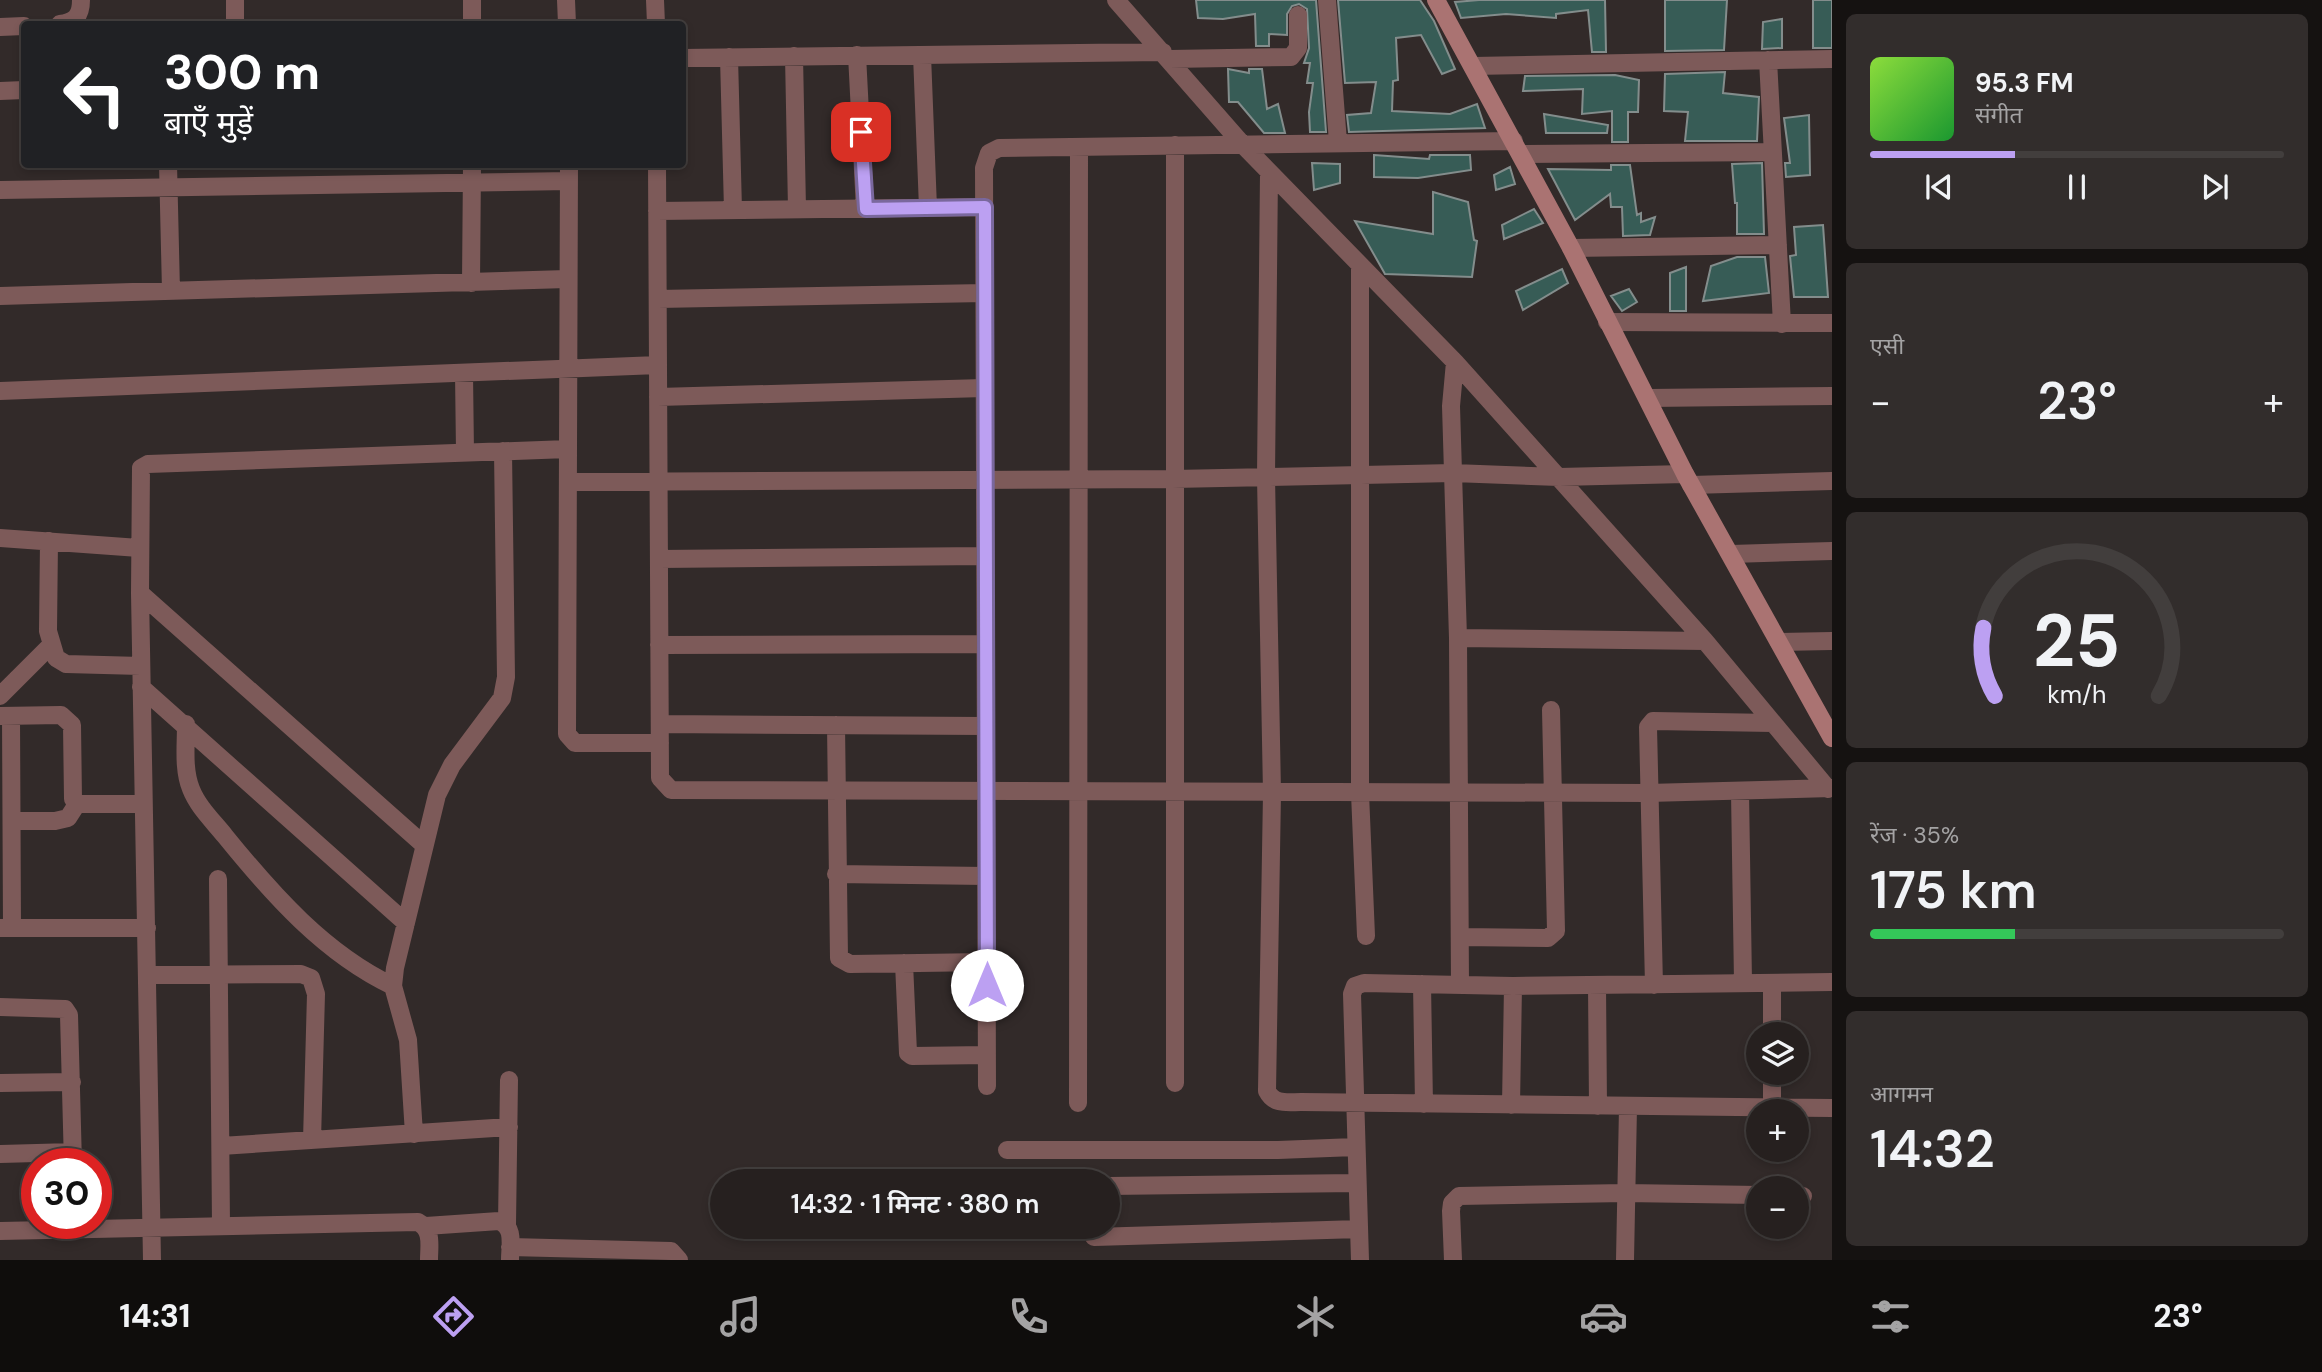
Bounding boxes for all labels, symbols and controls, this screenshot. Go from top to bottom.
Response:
text: 300 m [164,40,320,104]
icon: left [49,49,140,140]
text: 95.3 FM [1975,66,2074,100]
text: संगीत [1975,100,2023,130]
text: बाएँ मुड़ें [164,102,253,144]
pin [831,102,891,162]
icon: arrive [842,113,880,151]
icon: previous [1920,168,1958,206]
icon: pause [2058,168,2096,206]
icon: next [2196,168,2234,206]
text: एसी [1870,331,1904,361]
text: 23° [2037,367,2117,435]
text: − [1870,377,1891,427]
text: + [2263,377,2284,427]
text: 25 [2033,594,2121,689]
text: km/h [2047,678,2107,711]
text: रेंज · 35% [1870,820,1959,850]
text: 175 km [1870,856,2037,924]
position arrow [950,948,1024,1022]
map controls [1746,1022,1809,1239]
button: layers [1746,1022,1809,1085]
text: आगमन [1870,1079,1933,1109]
button: + [1746,1099,1809,1162]
text: 14:32 [1870,1115,1995,1183]
speed limit sign: 30 [21,1148,112,1239]
button: − [1746,1176,1809,1239]
text: 14:32 · 1 मिनट · 380 m [791,1187,1039,1221]
icon: directions [429,1292,478,1341]
icon: music [716,1292,765,1341]
icon: phone [1004,1292,1053,1341]
icon: climate [1291,1292,1340,1341]
icon: car [1579,1292,1628,1341]
icon: filters [1866,1292,1915,1341]
text: 14:31 [119,1295,191,1337]
text: 23° [2153,1295,2203,1337]

